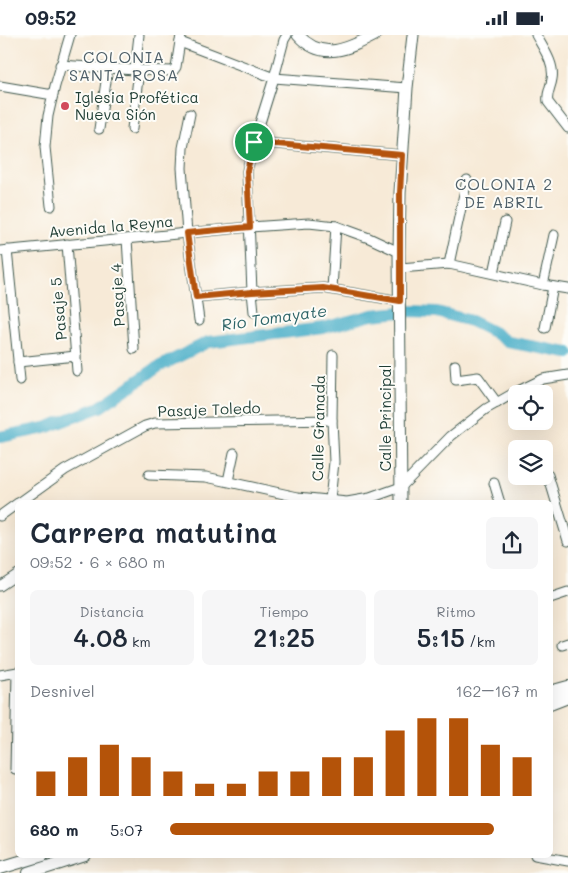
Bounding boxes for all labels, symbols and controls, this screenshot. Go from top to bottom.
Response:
text: 09:52 [25,5,76,30]
district label: COLONIA SANTA ROSA [69,46,179,85]
place label: Iglesia Profética Nueva Sión [75,87,199,124]
marker: Iglesia Profética Nueva Sión [59,100,71,112]
pin [233,121,275,163]
icon: arrive [240,128,268,156]
district label: COLONIA 2 DE ABRIL [455,173,553,212]
street label: Avenida la Reyna [48,211,174,241]
street label: Pasaje 4 [105,263,129,327]
street label: Pasaje 5 [45,277,71,341]
water label: Río Tomayate [220,299,328,335]
street label: Calle Principal [375,364,395,472]
street label: Calle Granada [307,375,329,481]
map controls [508,385,553,485]
button: locate [508,385,553,430]
street label: Pasaje Toledo [157,397,261,421]
button: layers [508,440,553,485]
text: Carrera matutina [30,514,277,550]
button: share [486,517,538,569]
text: 09:52 · 6 × 680 m [30,551,165,572]
text: Distancia [80,602,144,621]
text: Tiempo [260,602,308,621]
text: Ritmo [437,602,475,621]
text: 4.08 [73,621,128,653]
text: 21:25 [253,621,315,653]
text: 5:15 [417,621,465,653]
text: km [128,632,151,651]
text: /km [465,632,495,651]
text: Desnivel [30,680,95,701]
text: 162–167 m [456,680,538,701]
text: 680 m [30,819,78,840]
text: 5:07 [110,819,143,840]

